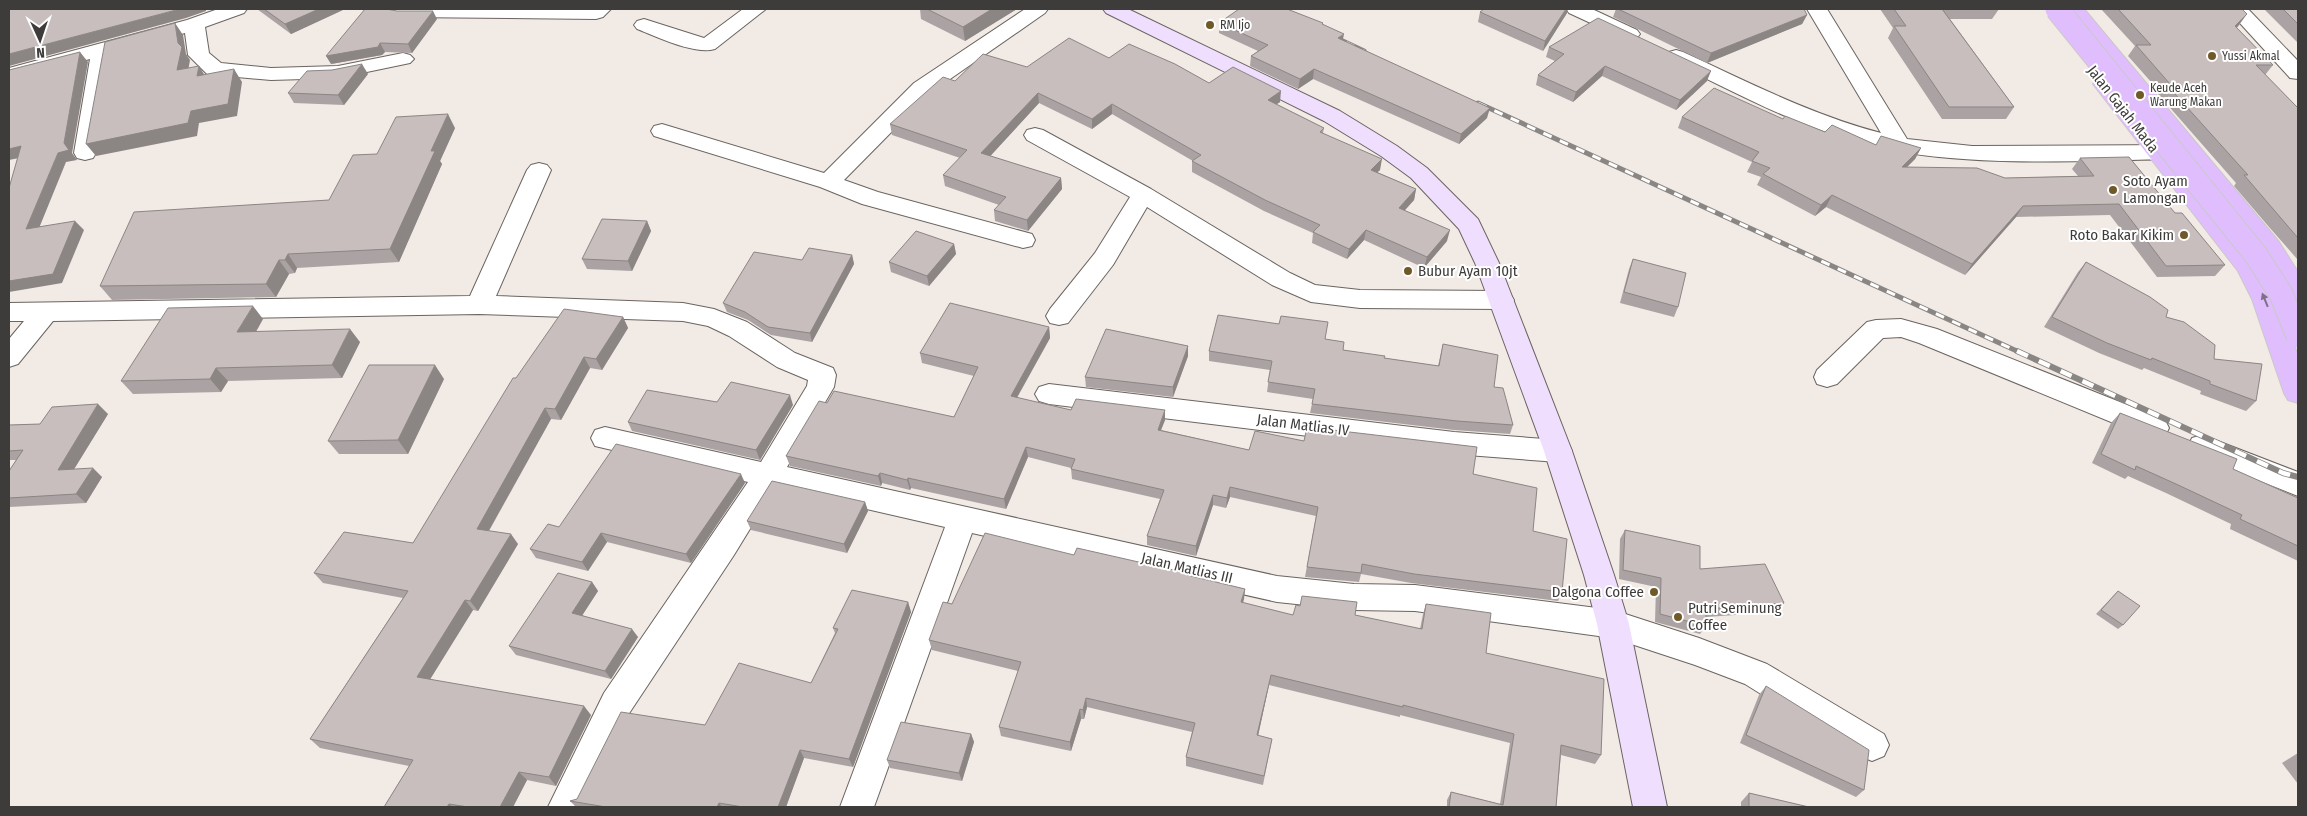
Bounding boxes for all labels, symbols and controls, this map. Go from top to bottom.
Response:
north arrow [15,15,65,65]
place label: RM Ijo [1220,18,1250,32]
marker: RM Ijo [1204,19,1216,31]
text: N [36,44,45,61]
place label: Yussi Akmal [2222,49,2280,63]
marker: Yussi Akmal [2206,50,2218,62]
street label: Jalan Gajah Mada [2083,62,2163,156]
place label: Keude Aceh Warung Makan [2150,81,2222,109]
marker: Keude Aceh Warung Makan [2134,89,2146,101]
place label: Soto Ayam Lamongan [2123,172,2188,207]
marker: Soto Ayam Lamongan [2107,184,2119,196]
place label: Roto Bakar Kikim [2070,226,2174,244]
marker: Roto Bakar Kikim [2178,229,2190,241]
place label: Bubur Ayam 10jt [1418,262,1518,280]
marker: Bubur Ayam 10jt [1402,265,1414,277]
one-way arrow [2260,293,2268,307]
street label: Jalan Matlias IV [1256,410,1351,440]
street label: Jalan Matlias III [1139,549,1235,587]
place label: Dalgona Coffee [1552,583,1644,601]
marker: Dalgona Coffee [1648,586,1660,598]
place label: Putri Seminung Coffee [1688,599,1782,634]
marker: Putri Seminung Coffee [1672,611,1684,623]

